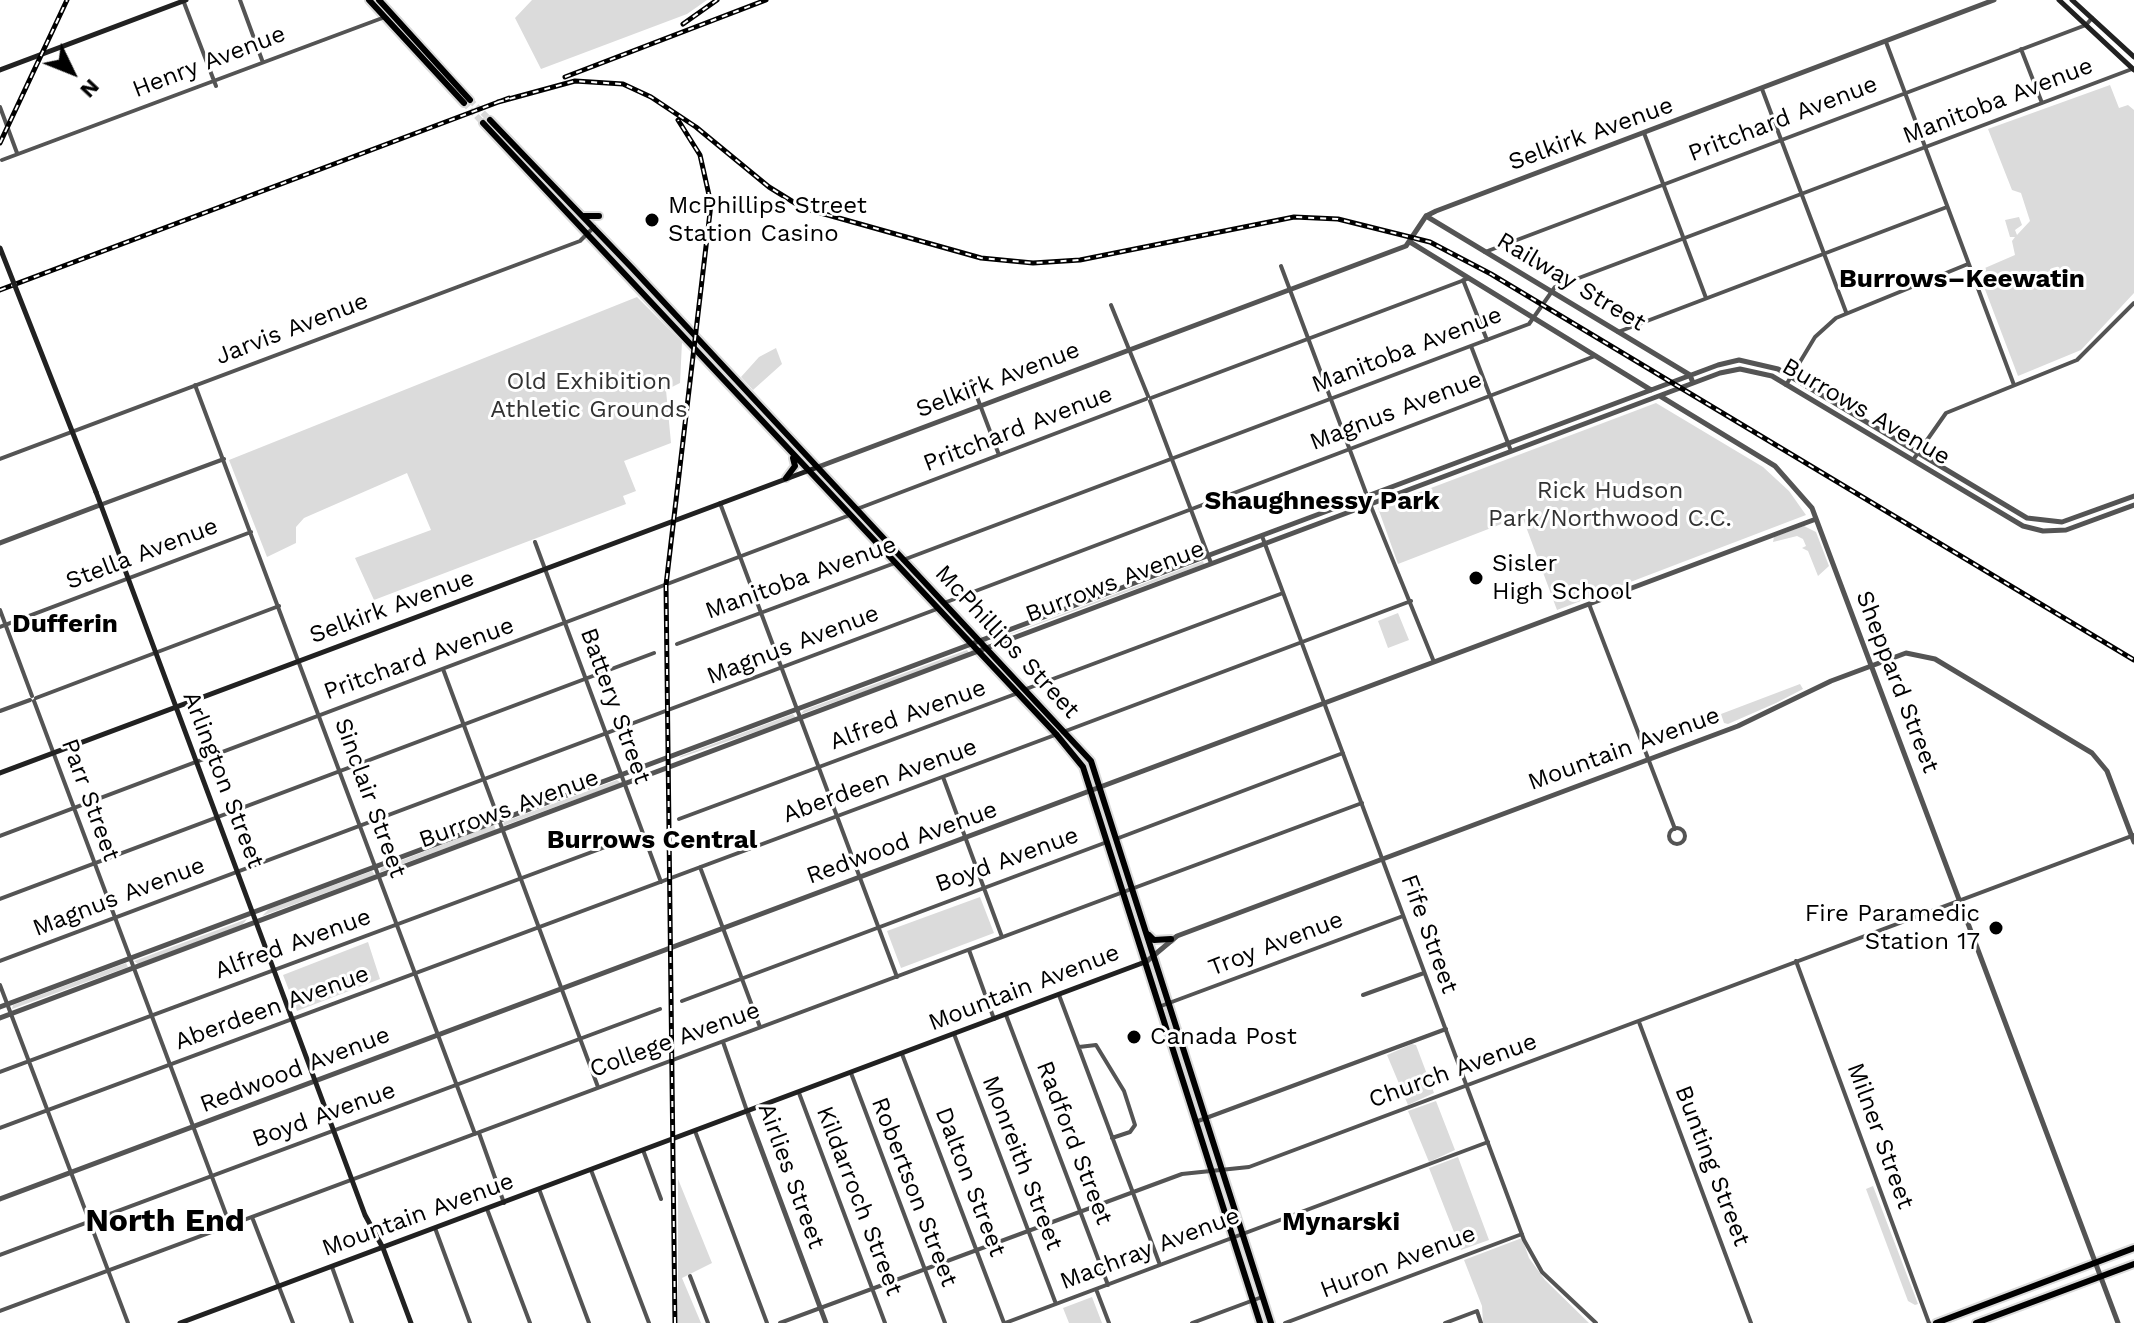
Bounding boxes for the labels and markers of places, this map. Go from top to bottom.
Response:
place label: McPhillips Street Station Casino [668,192,867,248]
marker: McPhillips Street Station Casino [643,211,661,229]
place label: Sisler High School [1492,550,1632,606]
marker: Sisler High School [1467,569,1485,587]
place label: Fire Paramedic Station 17 [1805,900,1980,956]
marker: Fire Paramedic Station 17 [1987,919,2005,937]
place label: Canada Post [1150,1023,1297,1051]
marker: Canada Post [1125,1028,1143,1046]

